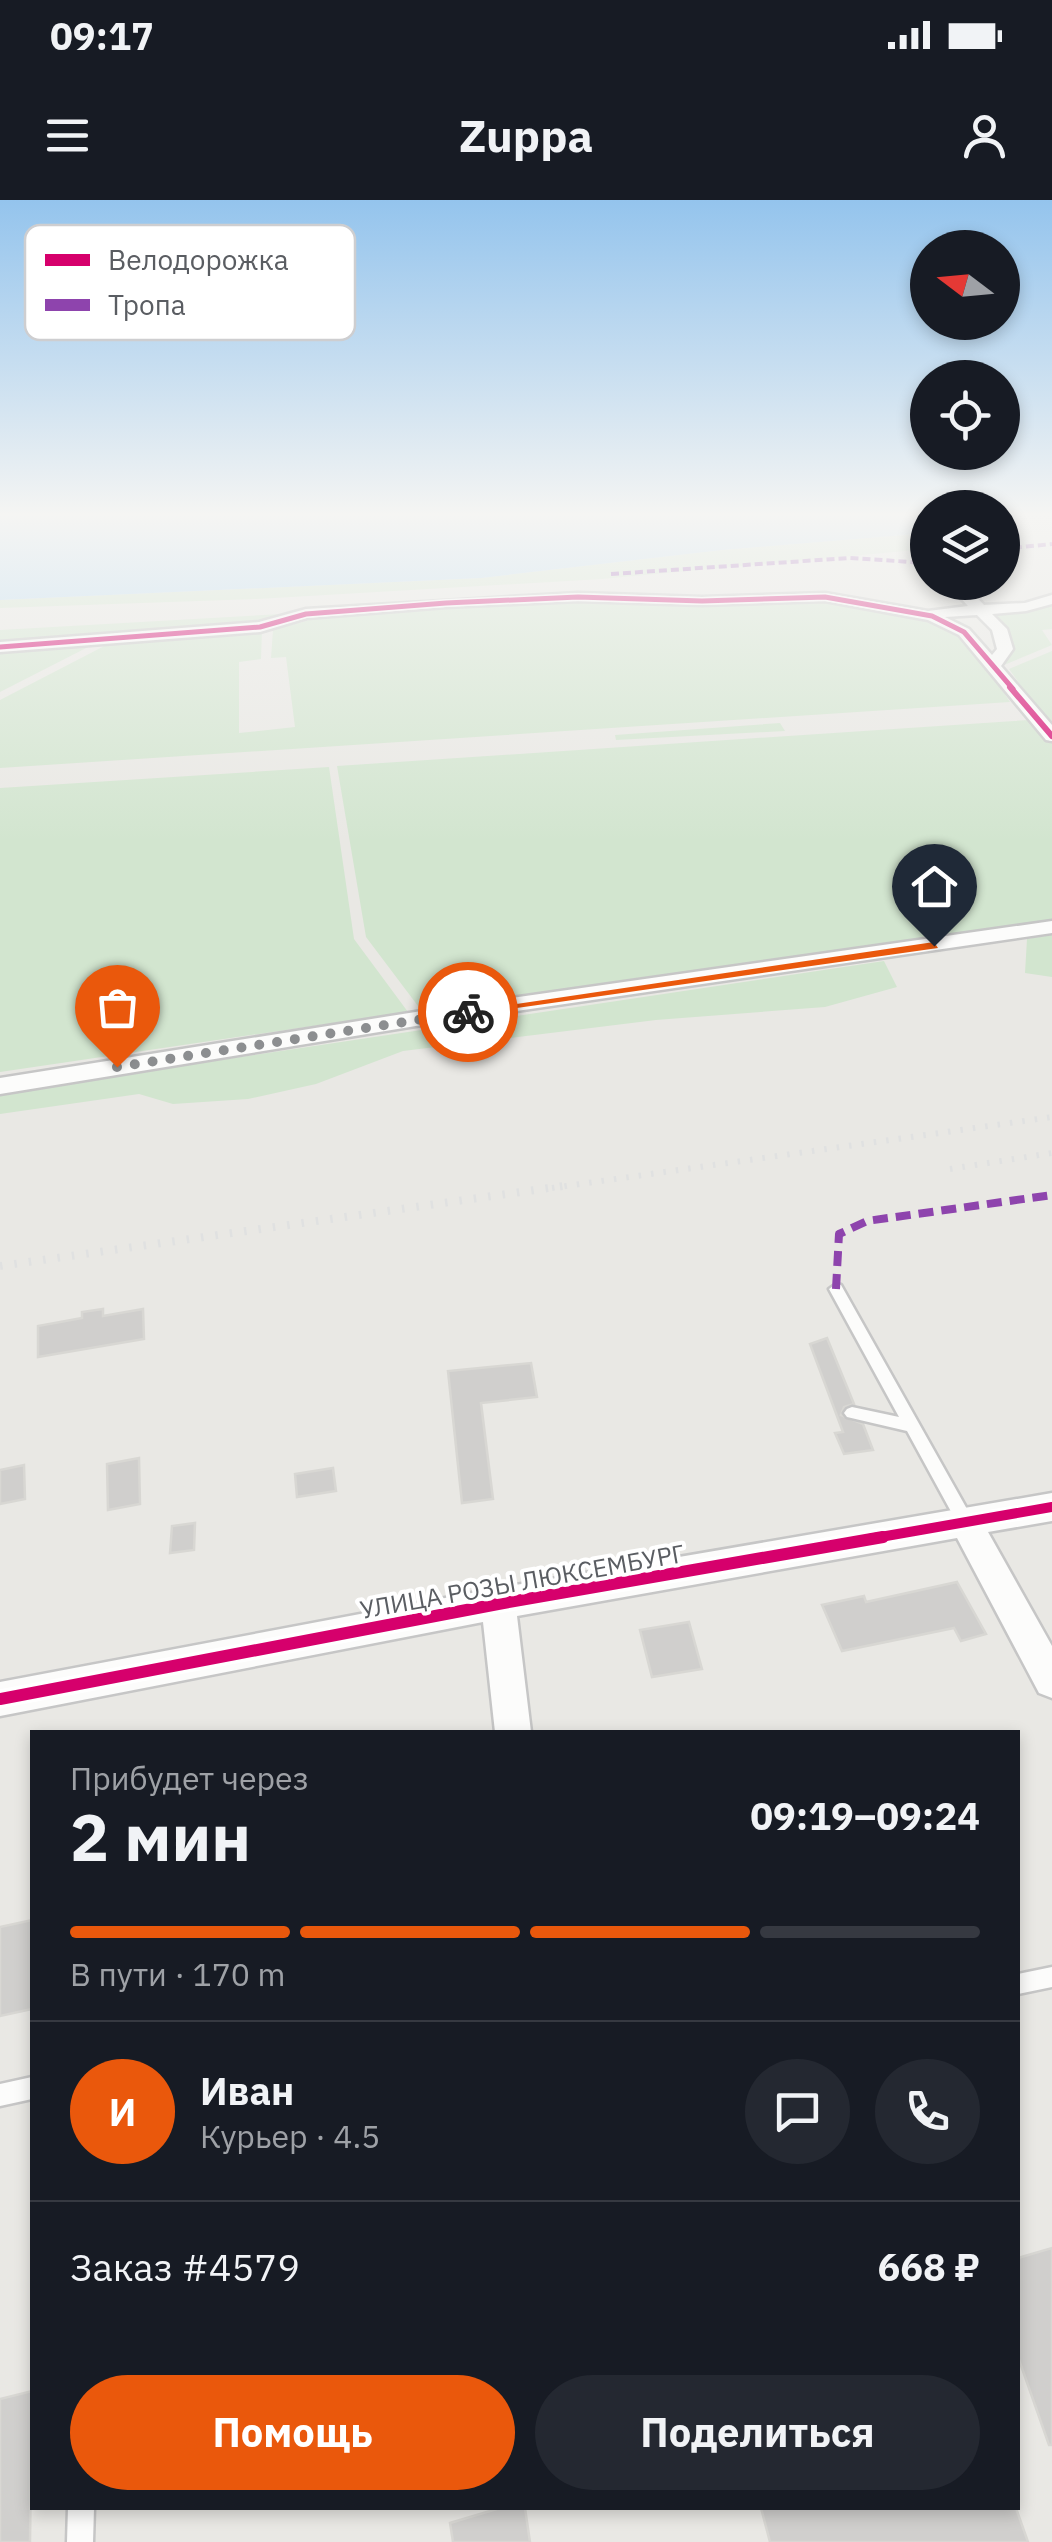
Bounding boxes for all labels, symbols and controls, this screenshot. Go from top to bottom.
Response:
text: 09:17 [50,11,154,60]
text: Zuppa [459,106,593,164]
icon: menu [40,108,95,163]
icon: person [957,108,1012,163]
legend [25,225,355,340]
north arrow [910,230,1020,340]
map controls [910,230,1020,600]
text: Велодорожка [108,241,289,278]
text: Тропа [108,286,186,323]
button: locate [910,360,1020,470]
button: layers [910,490,1020,600]
pin [892,844,977,947]
icon: home [907,859,962,914]
courier [418,962,518,1062]
pin [75,965,160,1068]
icon: bag [90,980,145,1035]
icon: bike [441,985,496,1040]
street label: УЛИЦА РОЗЫ ЛЮКСЕМБУРГ [357,1536,687,1626]
text: Прибудет через [70,1757,309,1799]
text: 09:19–09:24 [750,1791,980,1840]
text: 2 мин [70,1794,251,1879]
text: В пути · 170 m [70,1953,286,1995]
button: chat [745,2059,850,2164]
button: phone [875,2059,980,2164]
text: Иван [200,2066,294,2115]
text: И [109,2087,136,2136]
text: Курьер · 4.5 [200,2115,380,2157]
text: Заказ #4579 [70,2242,300,2291]
text: 668 ₽ [878,2242,980,2291]
button: Помощь [70,2375,515,2490]
button: Поделиться [535,2375,980,2490]

